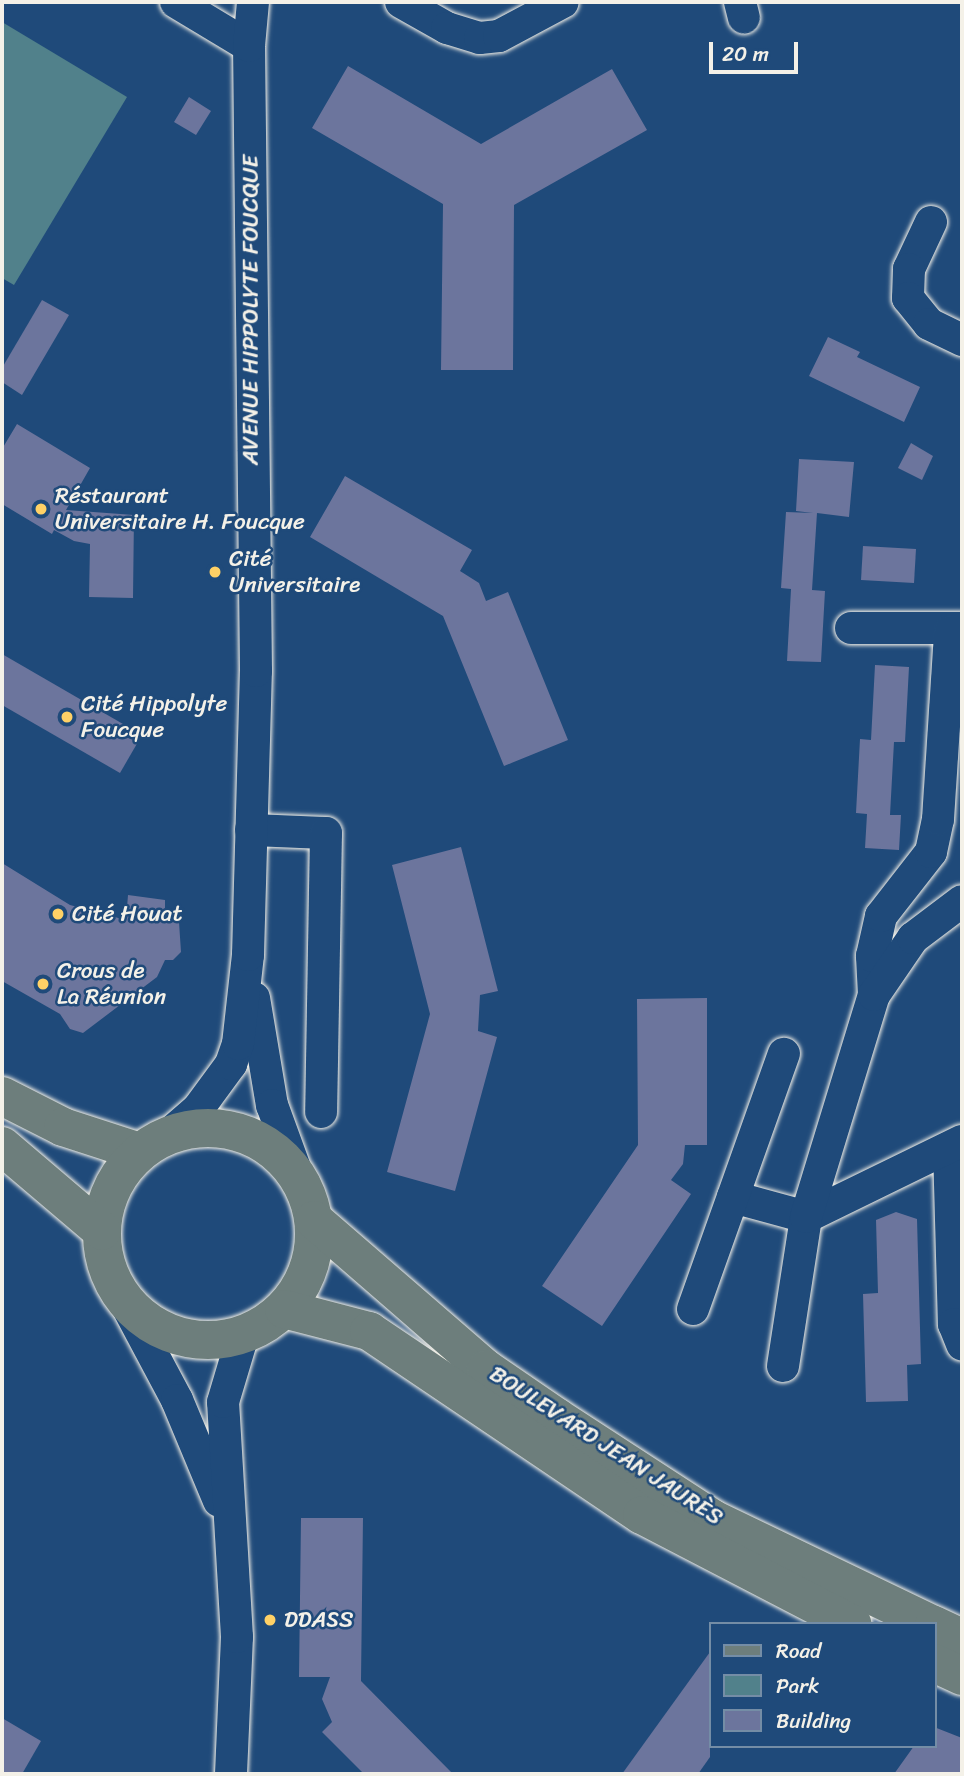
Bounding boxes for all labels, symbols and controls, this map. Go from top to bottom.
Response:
scale bar [712,28,801,72]
text: 20 m [722,35,769,73]
street label: AVENUE HIPPOLYTE FOUCQUE [237,155,265,465]
place label: Réstaurant Universitaire H. Foucque [55,482,305,536]
marker: Réstaurant Universitaire H. Foucque [33,501,49,517]
place label: Cité Universitaire [229,545,360,599]
marker: Cité Universitaire [207,564,223,580]
place label: Cité Hippolyte Foucque [81,690,228,744]
marker: Cité Hippolyte Foucque [59,709,75,725]
place label: Cité Houat [72,900,182,928]
marker: Cité Houat [50,906,66,922]
place label: Crous de La Réunion [57,957,166,1011]
marker: Crous de La Réunion [35,976,51,992]
street label: BOULEVARD JEAN JAURÈS [485,1361,727,1531]
place label: DDASS [284,1606,353,1634]
marker: DDASS [262,1612,278,1628]
legend [708,1622,936,1748]
text: Road [776,1632,821,1670]
text: Park [776,1667,819,1705]
text: Building [776,1702,851,1740]

